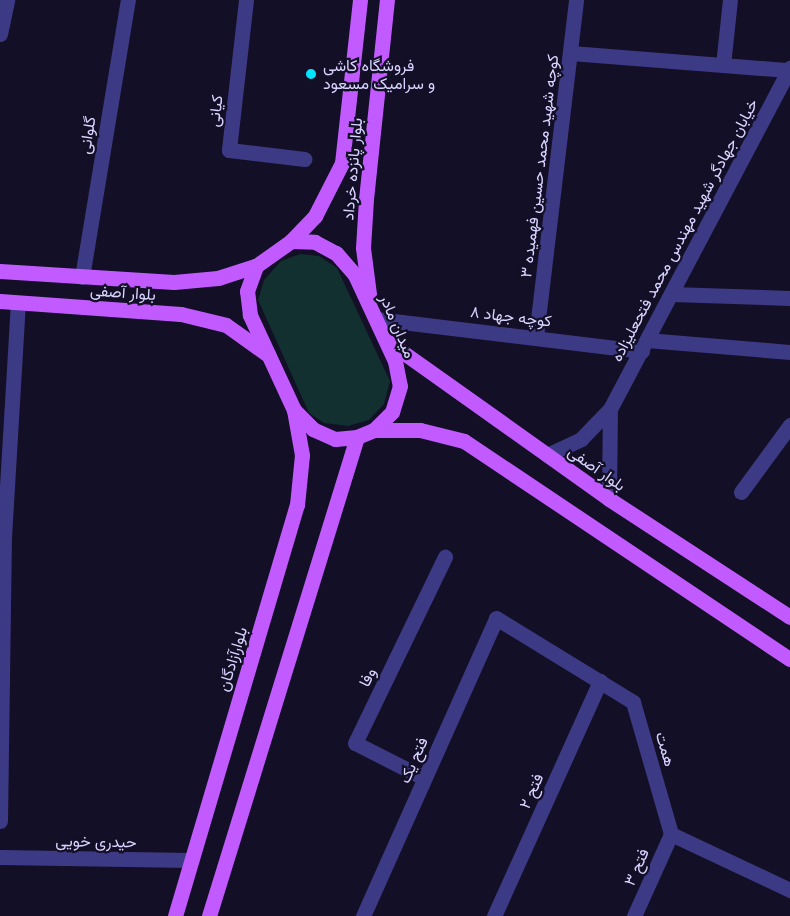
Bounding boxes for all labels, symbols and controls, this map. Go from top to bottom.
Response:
street label: کوچه شهید محمد حسین فهمیده ۳ [516,53,562,279]
place label: فروشگاه کاشی و سرامیک مسعود [323,55,435,93]
marker: فروشگاه کاشی و سرامیک مسعود [304,67,318,81]
street label: کیانی [204,94,226,128]
street label: خیابان جهادگر شهید مهندس محمد فتحعلیزاده [606,95,762,365]
street label: گلوانی [75,115,99,155]
street label: بلوار پانزده خرداد [338,117,366,221]
street label: بلوار آصفی [90,280,156,304]
street label: میدان مادر [376,291,420,361]
street label: کوچه جهاد ۸ [469,302,553,330]
street label: بلوار آصفی [565,441,629,495]
street label: بلوارآزادگان [213,624,251,694]
street label: وفا [354,664,380,690]
street label: همت [652,729,680,769]
street label: فتح یک [394,734,432,786]
street label: فتح ۲ [515,770,547,812]
street label: حیدری خویی [55,831,137,851]
street label: فتح ۳ [619,845,653,889]

